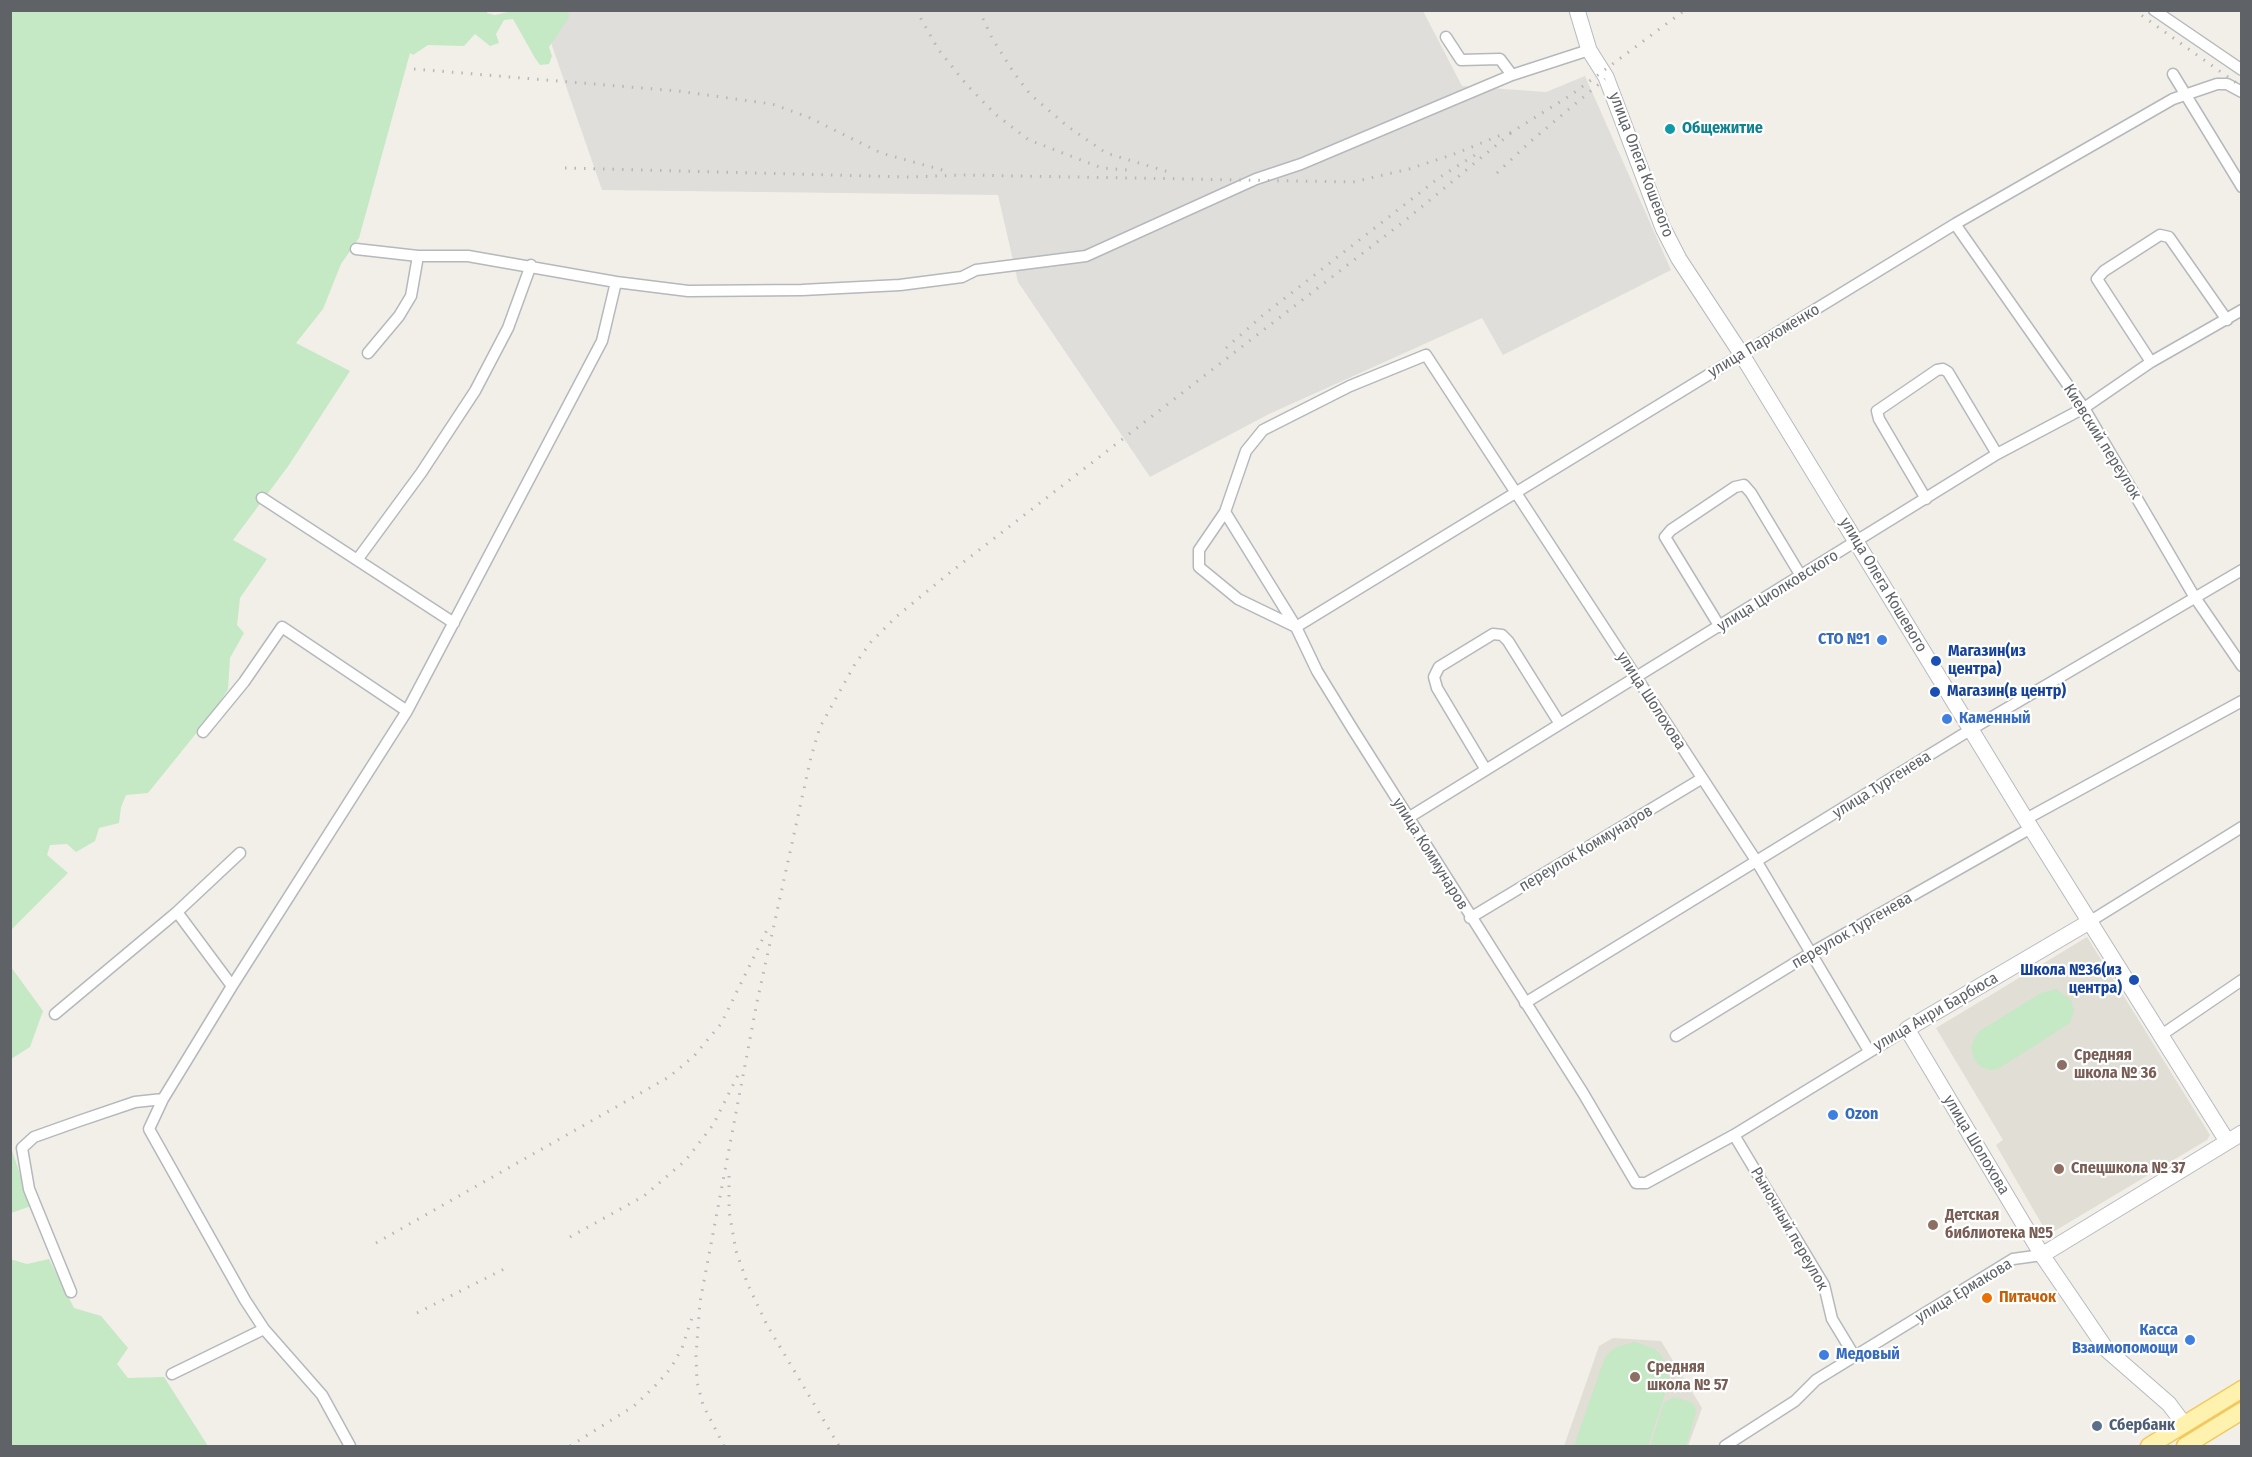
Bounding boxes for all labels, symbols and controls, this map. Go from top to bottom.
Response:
street label: улица Олега Кошевого [1604,90,1678,240]
place label: Общежитие [1682,119,1763,139]
marker: Общежитие [1663,122,1677,136]
street label: улица Пархоменко [1705,300,1823,382]
street label: Киевский переулок [2059,381,2145,503]
street label: улица Олега Кошевого [1835,514,1931,656]
street label: улица Циолковского [1714,546,1842,636]
place label: СТО №1 [1818,630,1870,650]
marker: СТО №1 [1875,633,1889,647]
place label: Магазин(из центра) [1948,642,2026,680]
street label: улица Шолохова [1612,648,1690,754]
marker: Магазин(из центра) [1929,654,1943,668]
place label: Магазин(в центр) [1947,682,2066,702]
marker: Магазин(в центр) [1928,685,1942,699]
place label: Каменный [1959,709,2031,729]
marker: Каменный [1940,712,1954,726]
street label: улица Тургенева [1829,747,1935,823]
street label: улица Коммунаров [1388,794,1472,914]
street label: переулок Коммунаров [1516,802,1656,896]
street label: переулок Тургенева [1788,889,1916,973]
place label: Школа №36(из центра) [2020,961,2122,999]
street label: улица Анри Барбюса [1870,969,2002,1055]
marker: Школа №36(из центра) [2127,973,2141,987]
place label: Средняя школа № 36 [2074,1046,2157,1084]
marker: Средняя школа № 36 [2055,1058,2069,1072]
street label: улица Шолохова [1939,1092,2013,1198]
place label: Ozon [1845,1105,1878,1125]
marker: Ozon [1826,1108,1840,1122]
place label: Спецшкола № 37 [2071,1159,2185,1179]
marker: Спецшкола № 37 [2052,1162,2066,1176]
street label: Рыночный переулок [1746,1164,1832,1294]
place label: Детская библиотека №5 [1945,1206,2053,1244]
marker: Детская библиотека №5 [1926,1218,1940,1232]
street label: улица Ермакова [1912,1255,2016,1327]
place label: Питачок [1999,1288,2056,1308]
marker: Питачок [1980,1291,1994,1305]
place label: Касса Взаимопомощи [2072,1321,2178,1359]
marker: Касса Взаимопомощи [2183,1333,2197,1347]
place label: Медовый [1836,1345,1900,1365]
marker: Медовый [1817,1348,1831,1362]
place label: Средняя школа № 57 [1647,1358,1728,1396]
marker: Средняя школа № 57 [1628,1370,1642,1384]
place label: Сбербанк [2109,1416,2175,1436]
marker: Сбербанк [2090,1419,2104,1433]

